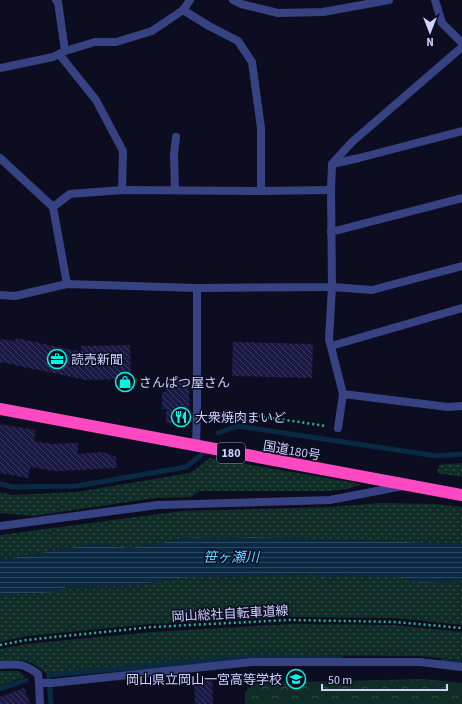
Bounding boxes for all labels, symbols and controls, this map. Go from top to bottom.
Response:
north arrow [410,12,450,52]
text: N [426,34,434,49]
office icon: 読売新聞 [46,348,68,370]
place label: 読売新聞 [71,351,123,369]
shop icon: さんぱつ屋さん [114,371,136,393]
place label: さんぱつ屋さん [139,374,230,392]
restaurant icon: 大衆焼肉まいど [170,406,192,428]
place label: 大衆焼肉まいど [195,409,286,427]
street label: 国道180号 [262,437,322,465]
road number: 180 [217,443,245,463]
water label: 笹ヶ瀬川 [203,548,261,568]
street label: 岡山総社自転車道線 [171,602,289,626]
scale bar [322,666,447,692]
school or university icon: 岡山県立岡山一宮高等学校 [285,668,307,690]
place label: 岡山県立岡山一宮高等学校 [126,671,282,689]
text: 50 m [328,672,352,689]

